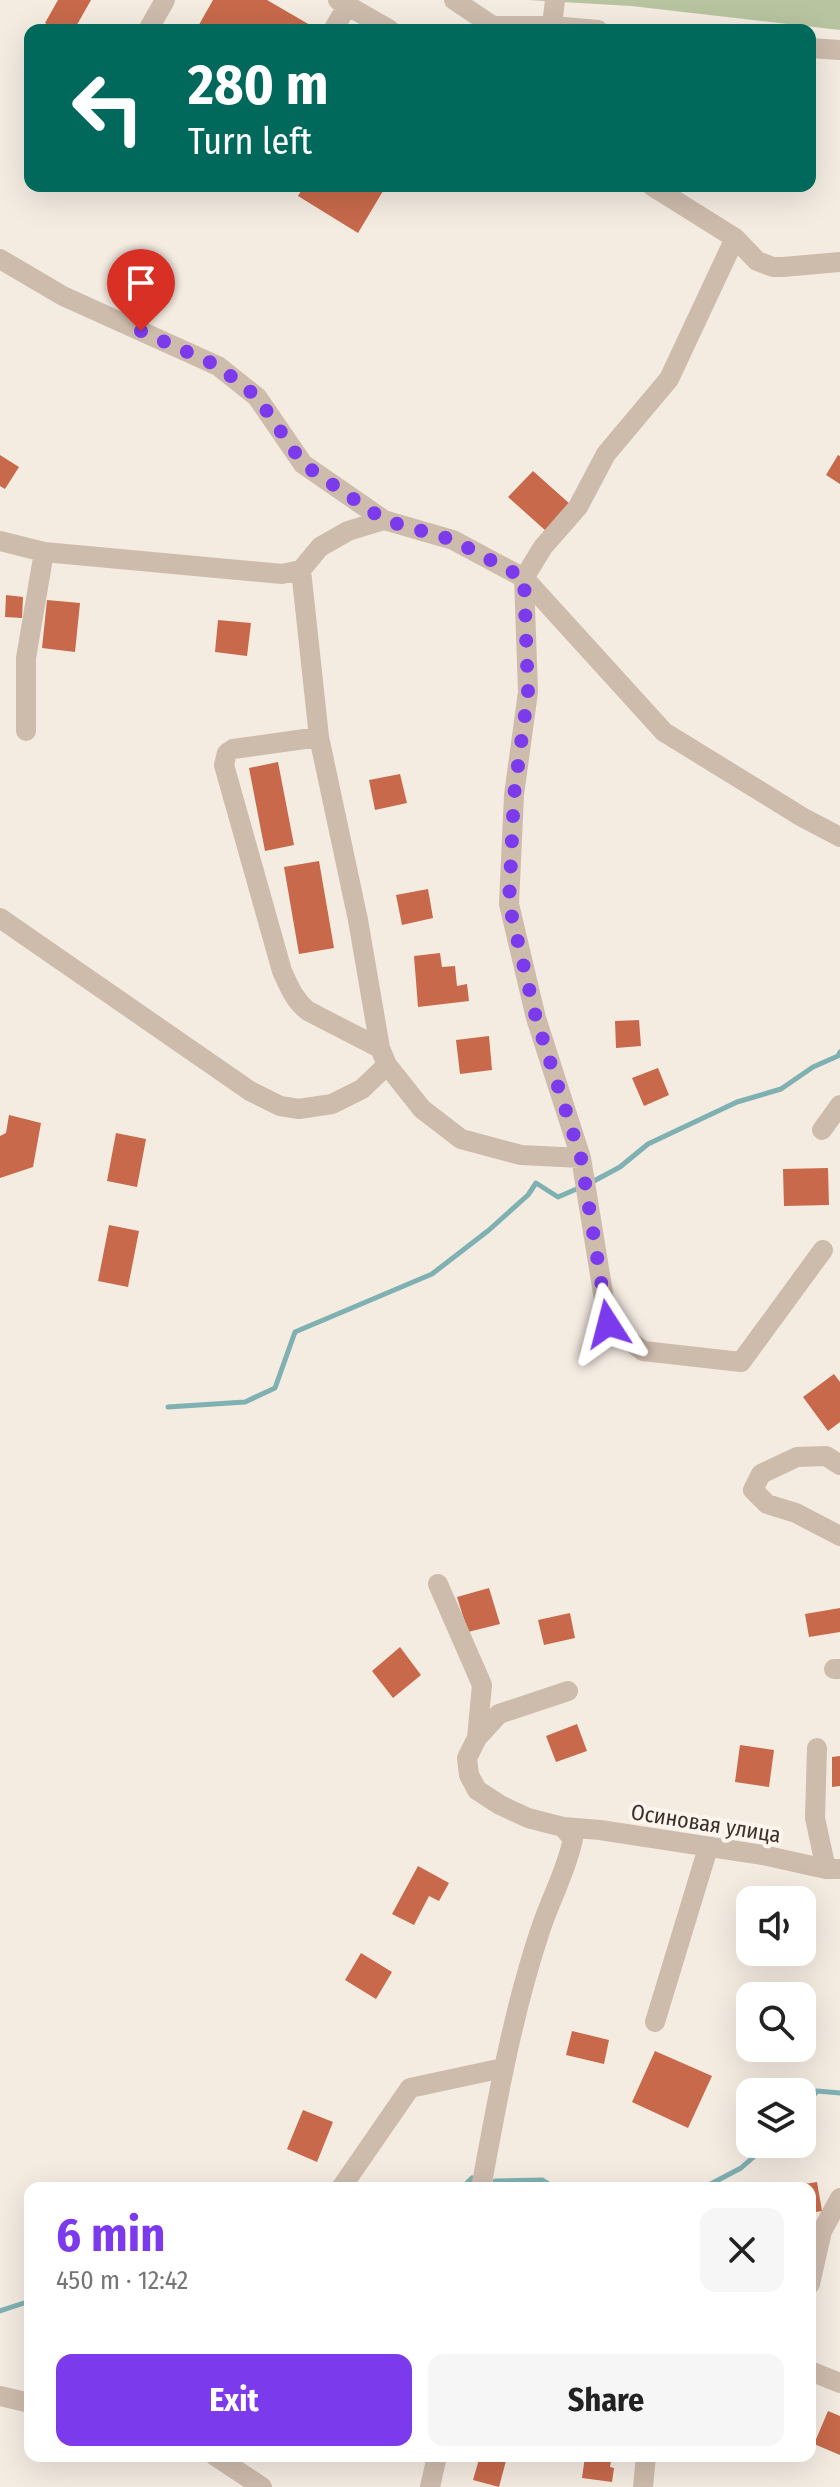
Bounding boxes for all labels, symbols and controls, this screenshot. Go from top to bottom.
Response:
text: 280 m [188,52,328,119]
icon: left [56,56,160,160]
text: Turn left [188,120,312,164]
pin [107,249,175,331]
icon: arrive [119,261,163,305]
position arrow [566,1282,650,1366]
street label: Осиновая улица [629,1798,783,1849]
map controls [736,1886,816,2158]
button: sound [736,1886,816,1966]
button: search [736,1982,816,2062]
button: layers [736,2078,816,2158]
text: 6 min [56,2206,165,2264]
button: close [700,2208,784,2292]
text: 450 m · 12:42 [56,2265,188,2296]
button: Exit [56,2354,412,2446]
button: Share [428,2354,784,2446]

